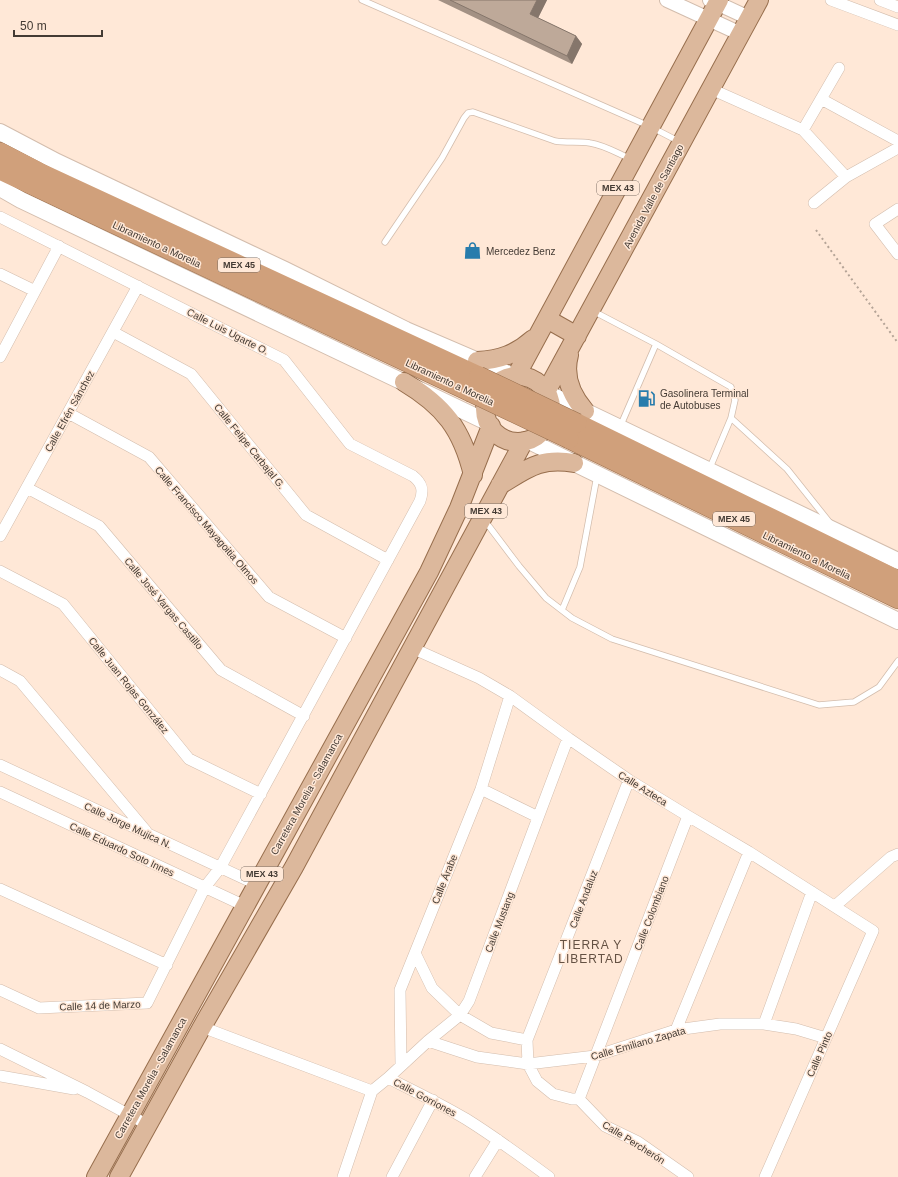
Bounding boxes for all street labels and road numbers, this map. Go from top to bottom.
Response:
street label: Avenida Valle de Santiago [621,142,686,250]
road number: MEX 43 [597,181,639,195]
street label: Libramiento a Morelia [111,219,203,270]
road number: MEX 45 [218,258,260,272]
street label: Calle Luis Ugarte O. [185,306,270,357]
street label: Libramiento a Morelia [404,357,496,408]
street label: Calle Efrén Sánchez [43,369,96,454]
street label: Calle Felipe Carbajal G. [212,402,287,491]
street label: Calle Francisco Mayagoitia Olmos [153,464,261,586]
road number: MEX 43 [465,504,507,518]
road number: MEX 45 [713,512,755,526]
street label: Libramiento a Morelia [761,529,853,582]
street label: Calle José Vargas Castillo [122,555,205,652]
street label: Calle Juan Rojas González [86,635,171,736]
street label: Carretera Morelia - Salamanca [268,731,345,857]
street label: Calle Azteca [616,769,670,808]
street label: Calle Jorge Mujica N. [82,800,173,851]
street label: Calle Eduardo Soto Innes [68,820,176,879]
street label: Calle Árabe [429,852,460,905]
road number: MEX 43 [241,867,283,881]
street label: Calle Andaluz [567,869,600,930]
street label: Calle Colombiano [632,874,671,952]
street label: Calle Mustang [483,890,516,954]
street label: Calle 14 de Marzo [59,999,141,1012]
street label: Carretera Morelia - Salamanca [112,1015,189,1141]
street label: Calle Emiliano Zapata [590,1025,687,1062]
street label: Calle Pinto [805,1029,834,1079]
street label: Calle Gorriones [392,1076,458,1119]
street label: Calle Percherón [600,1119,667,1166]

